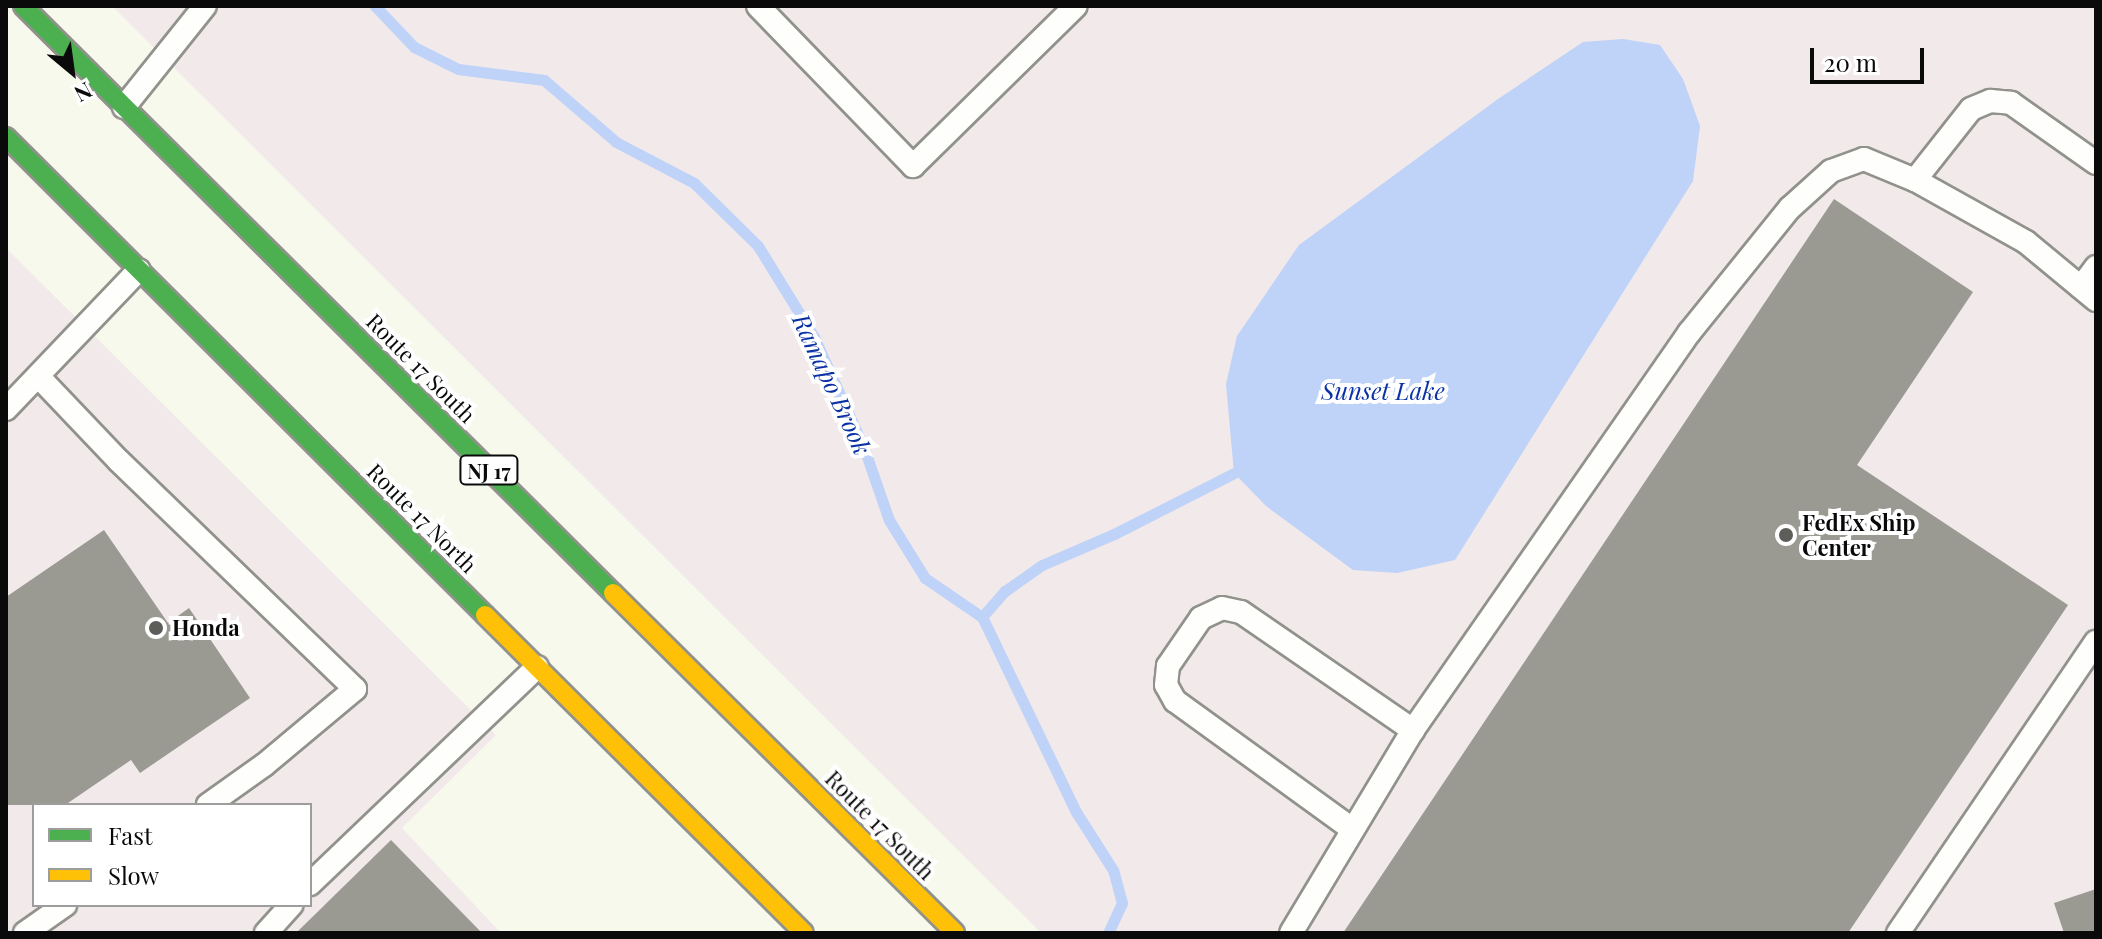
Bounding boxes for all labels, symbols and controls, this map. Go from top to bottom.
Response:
north arrow [32,32,112,112]
scale bar [1814,32,1928,82]
text: 20 m [1824,46,1877,78]
text: N [69,76,98,110]
street label: Route 17 South [361,308,481,428]
water label: Ramapo Brook [787,309,877,459]
water label: Sunset Lake [1321,377,1445,405]
road number: NJ 17 [459,454,519,486]
street label: Route 17 North [362,458,482,578]
place label: FedEx Ship Center [1802,509,1916,560]
marker: FedEx Ship Center [1777,526,1795,544]
place label: Honda [172,615,240,641]
marker: Honda [147,619,165,637]
street label: Route 17 South [820,765,940,885]
legend [32,803,312,907]
text: Fast [108,819,153,851]
text: Slow [108,859,159,891]

